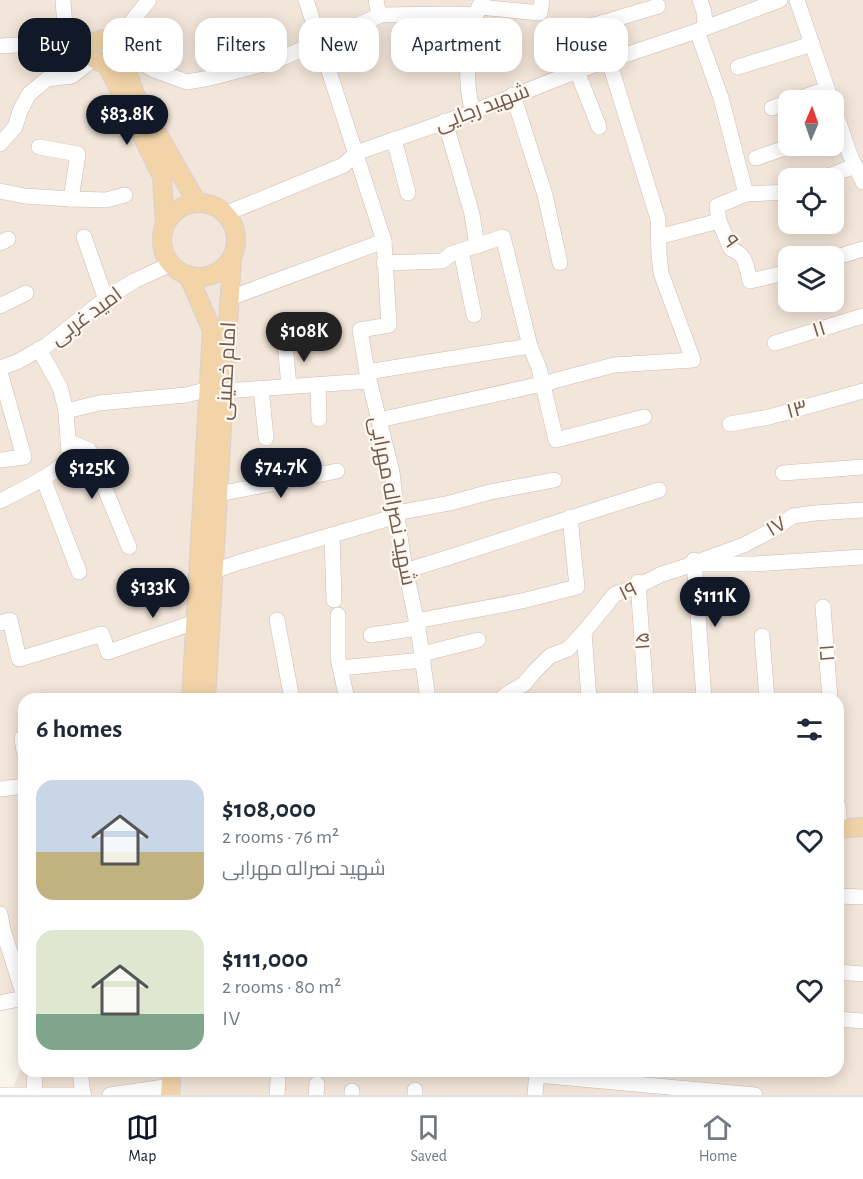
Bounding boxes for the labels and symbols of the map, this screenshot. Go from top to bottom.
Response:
street label: شهید رجایی [432,80,533,137]
north arrow [778,90,844,156]
pin: $83.8K [78,95,176,146]
street label: ۹ [719,231,742,252]
street label: امید غربی [47,284,127,351]
pin: $108K [262,312,346,363]
street label: ۱۱ [810,318,828,341]
street label: امام خمینی [213,321,243,421]
street label: ۱۳ [784,397,810,422]
street label: شهید نصراله مهرابی [364,415,419,588]
pin: $74.7K [232,448,330,499]
pin: $125K [50,449,134,500]
street label: ۱۷ [762,512,790,540]
pin: $133K [111,568,195,619]
pin: $111K [673,577,757,628]
street label: ۱۹ [616,578,641,605]
street label: ۱۵ [631,631,654,651]
street label: ۲۱ [816,643,839,662]

